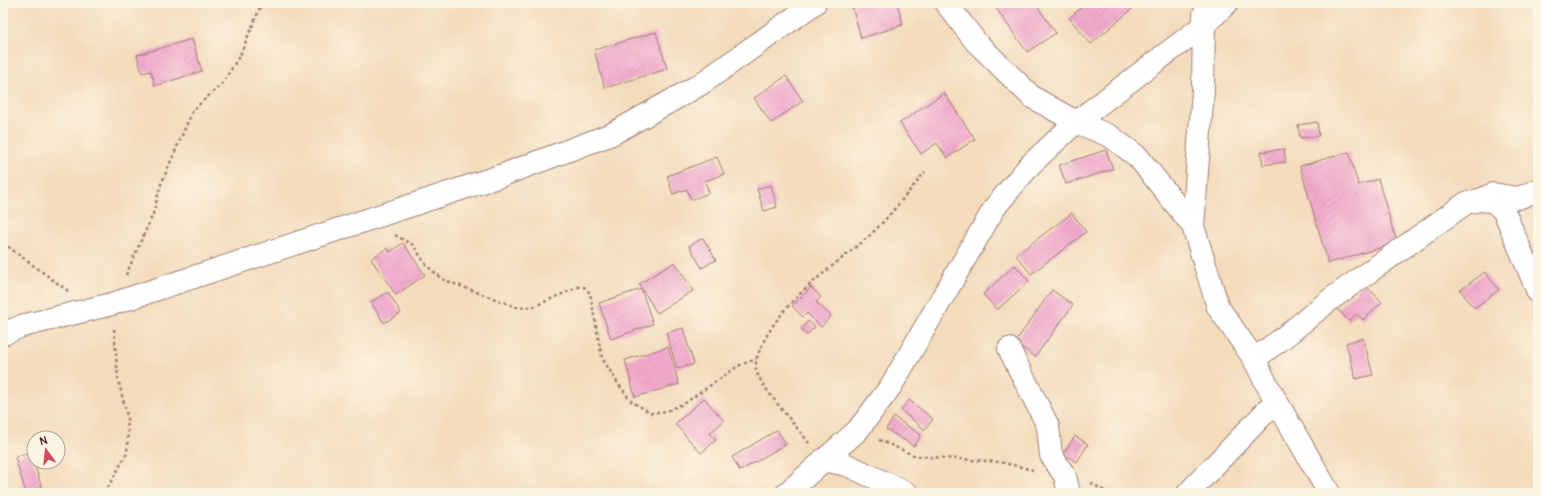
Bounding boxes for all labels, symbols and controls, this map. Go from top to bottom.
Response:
north arrow [26,430,66,470]
text: N [38,433,49,448]

